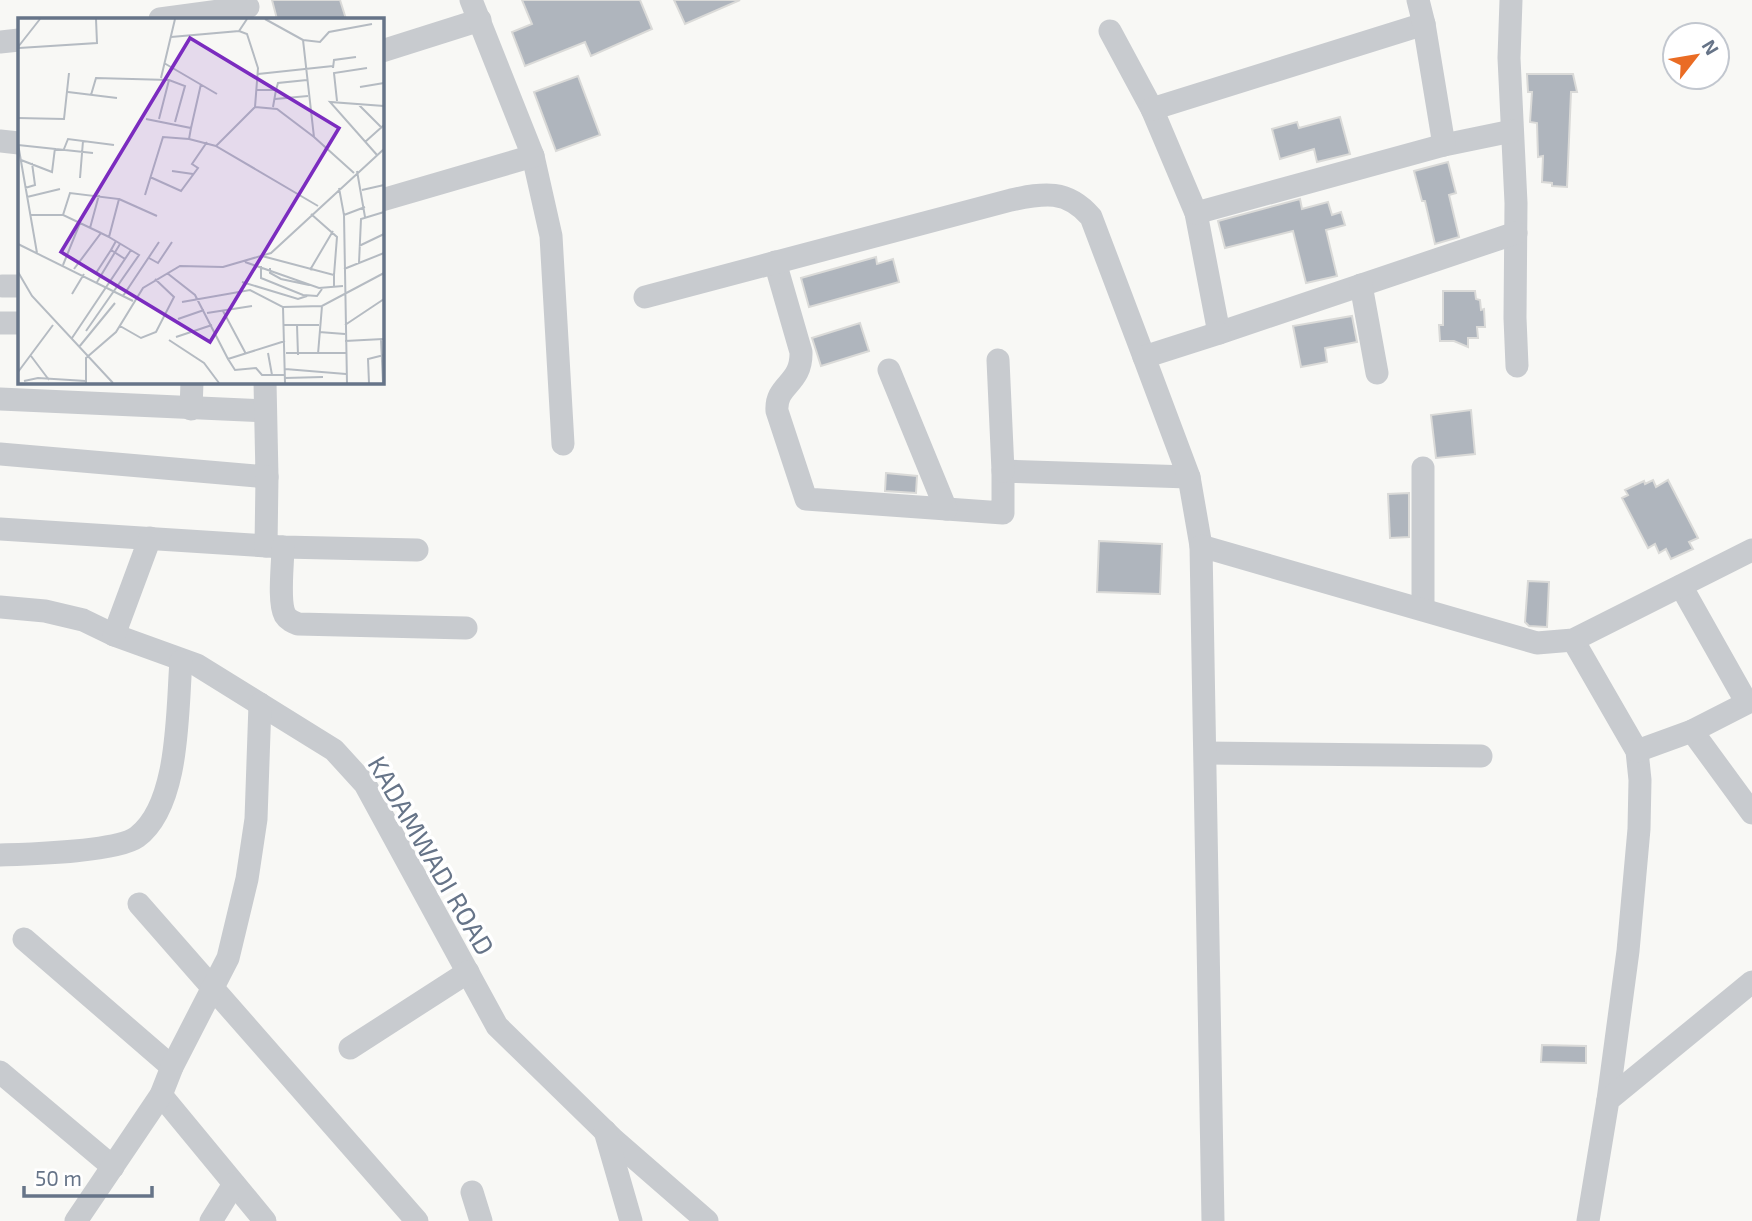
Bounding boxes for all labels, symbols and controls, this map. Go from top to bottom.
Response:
inset map [18,18,383,383]
north arrow [1661,21,1731,91]
text: N [1698,35,1724,59]
street label: KADAMWADI ROAD [362,750,502,960]
scale bar [24,1154,152,1198]
text: 50 m [35,1165,82,1190]

